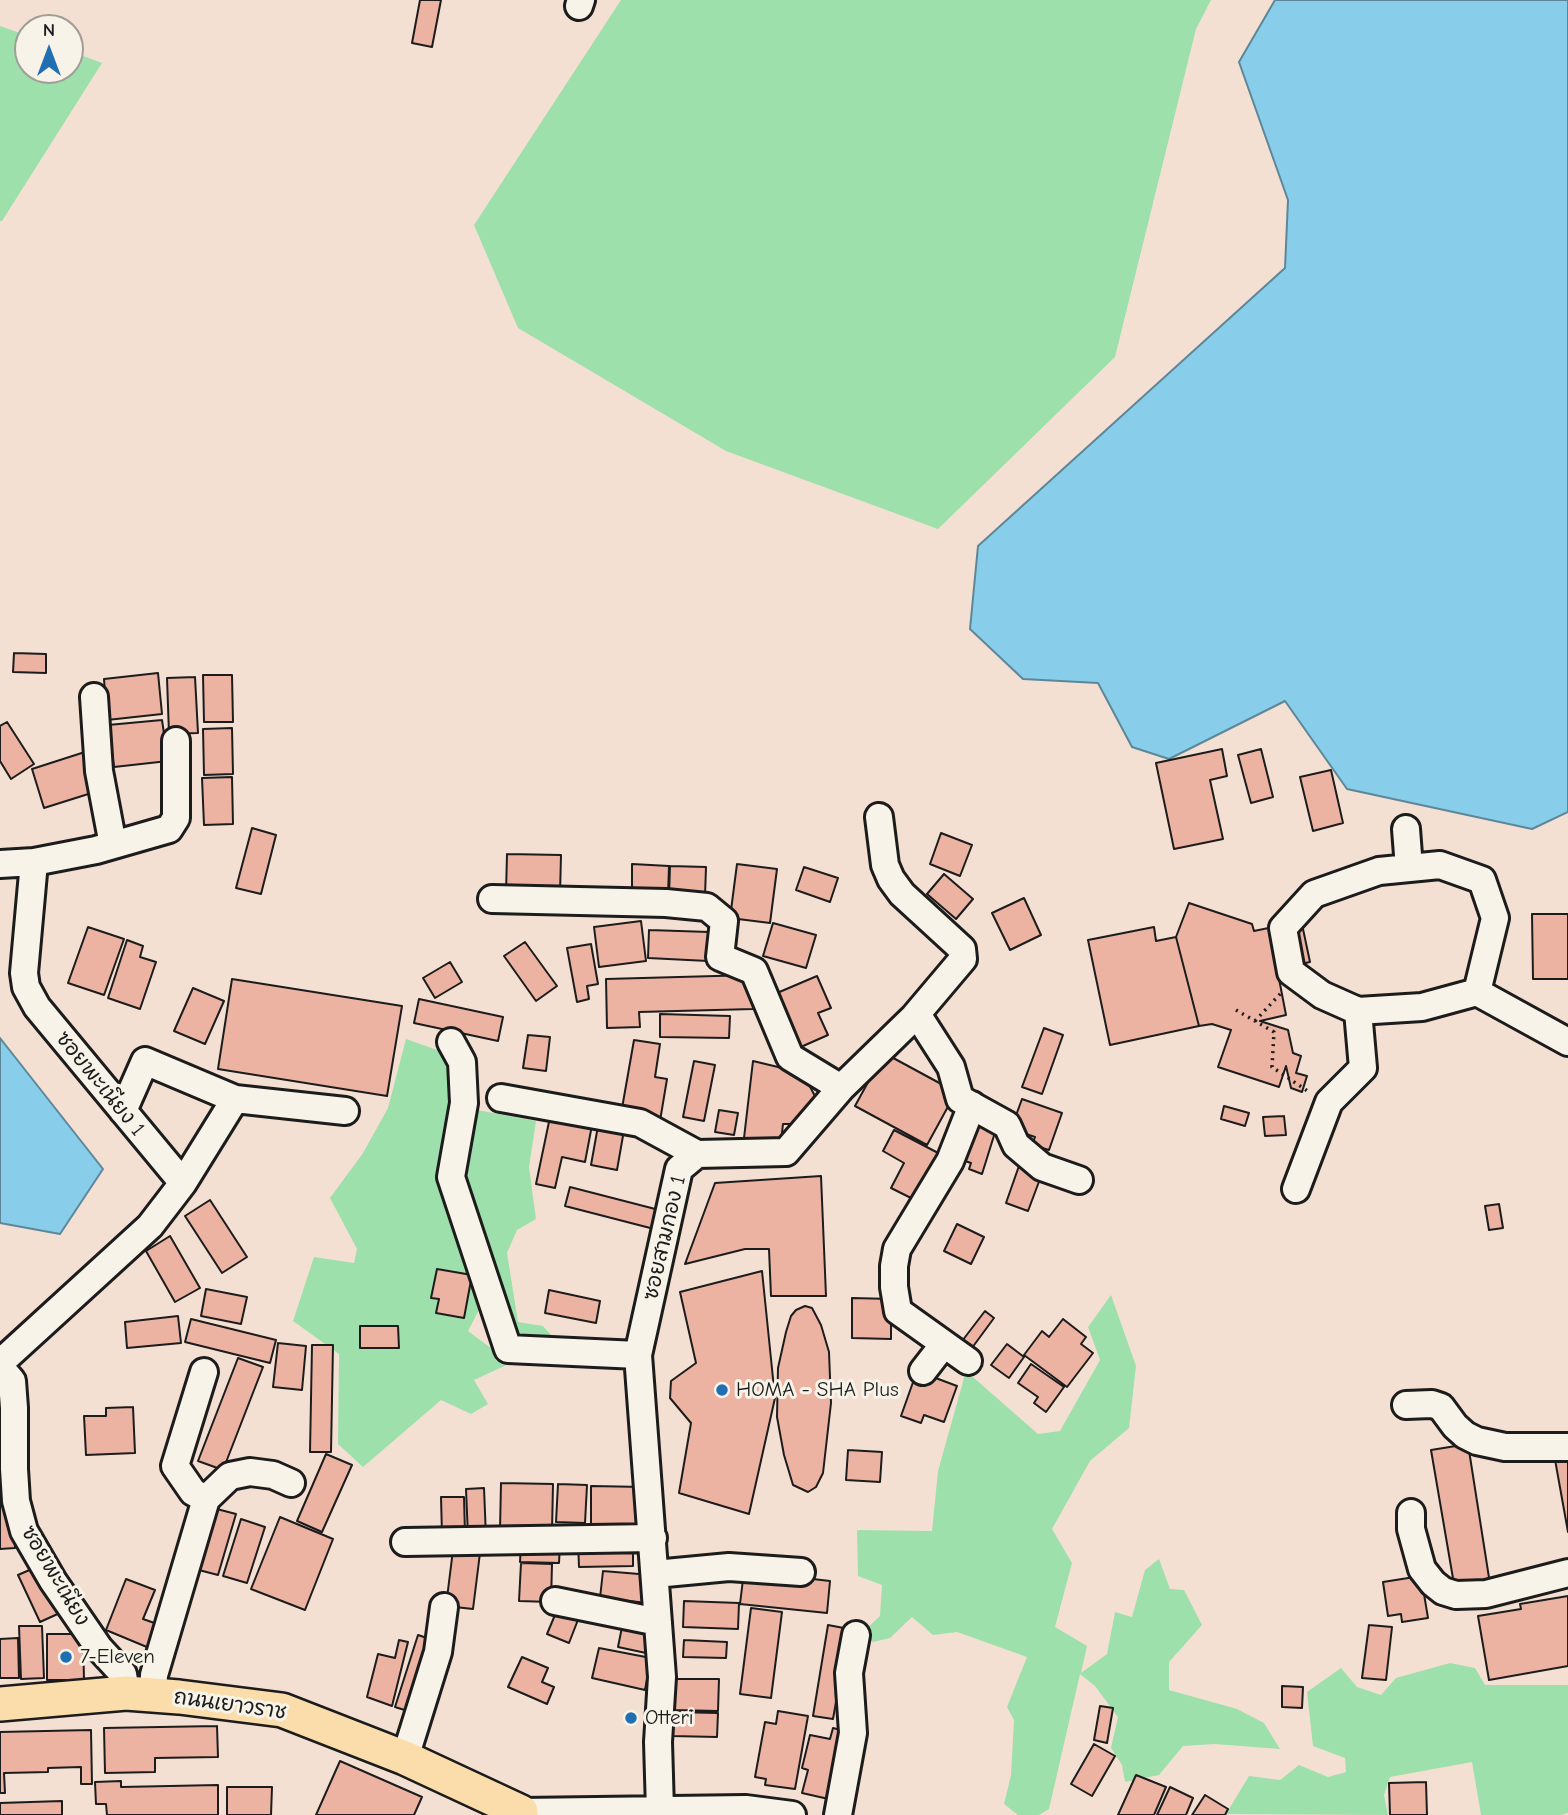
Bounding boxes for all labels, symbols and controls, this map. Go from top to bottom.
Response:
north arrow [14,14,84,84]
text: N [43,19,55,41]
street label: ซอยพะเนียง 1 [50,1026,150,1142]
street label: ซอยสามกอง 1 [638,1173,692,1303]
place label: HOMA - SHA Plus [736,1377,899,1403]
marker: HOMA - SHA Plus [714,1382,730,1398]
street label: ซอยพะเนียง [15,1521,95,1631]
place label: 7-Eleven [80,1644,155,1670]
marker: 7-Eleven [58,1649,74,1665]
street label: ถนนเยาวราช [172,1685,288,1725]
place label: Otteri [645,1705,694,1731]
marker: Otteri [623,1710,639,1726]

